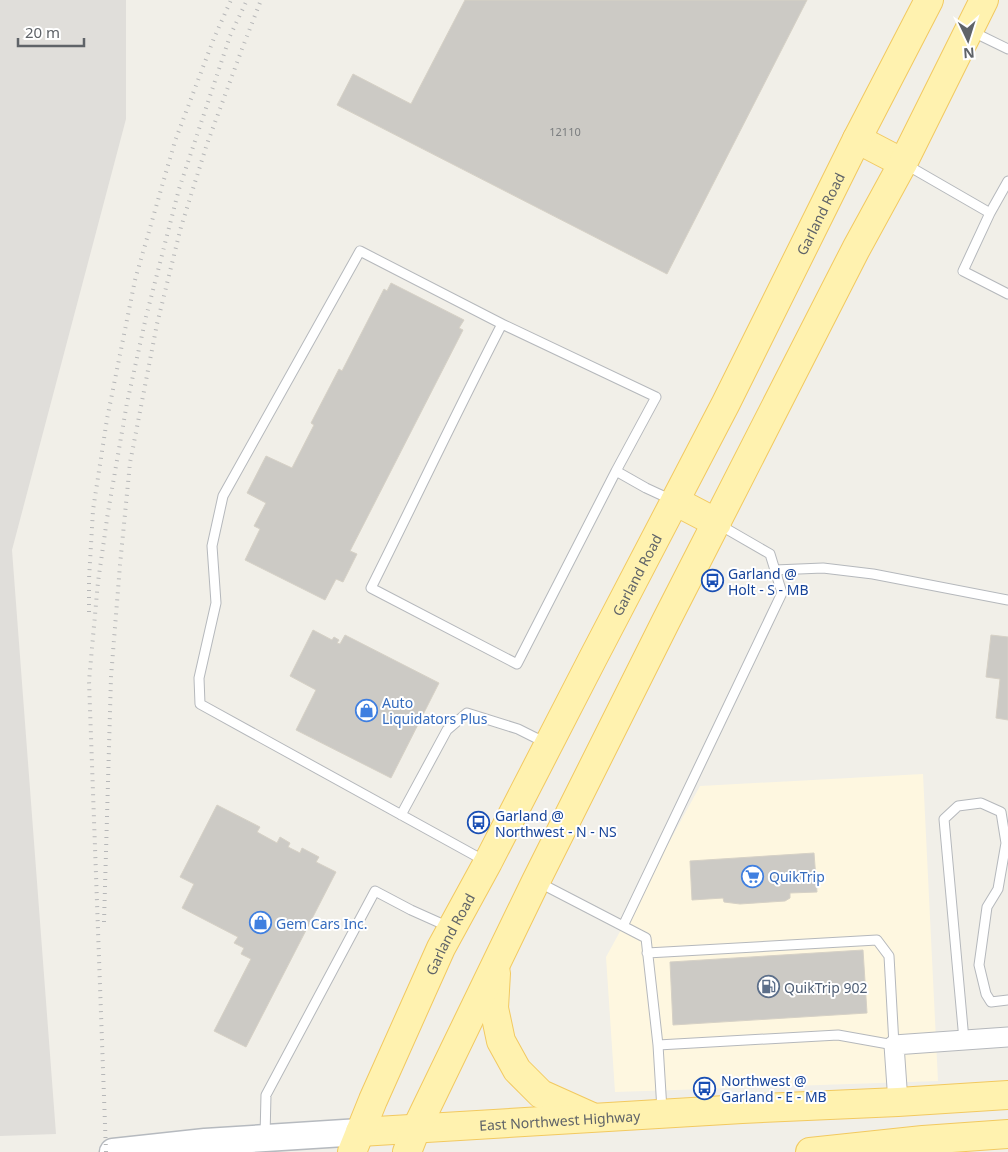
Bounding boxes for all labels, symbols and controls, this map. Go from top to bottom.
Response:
scale bar [18,15,84,47]
north arrow [943,15,993,65]
text: 20 m [25,22,60,42]
text: N [963,44,975,63]
house number: 12110 [549,124,581,139]
street label: Garland Road [791,169,848,258]
street label: Garland Road [607,530,666,619]
place label: Garland @ Holt - S - MB [728,564,809,599]
bus stop icon: Garland @ Holt - S - MB [700,569,724,593]
place label: Auto Liquidators Plus [382,693,488,728]
shop icon: Auto Liquidators Plus [354,698,378,722]
place label: Garland @ Northwest - N - NS [495,806,617,841]
bus stop icon: Garland @ Northwest - N - NS [467,811,491,835]
supermarket icon: QuikTrip [741,864,765,888]
place label: QuikTrip [769,867,825,886]
street label: Garland Road [421,890,479,978]
shop icon: Gem Cars Inc. [248,911,272,935]
place label: Gem Cars Inc. [276,914,368,933]
fuel station icon: QuikTrip 902 [756,975,780,999]
place label: QuikTrip 902 [784,978,867,997]
place label: Northwest @ Garland - E - MB [721,1071,827,1106]
bus stop icon: Northwest @ Garland - E - MB [693,1076,717,1100]
street label: East Northwest Highway [479,1106,642,1134]

